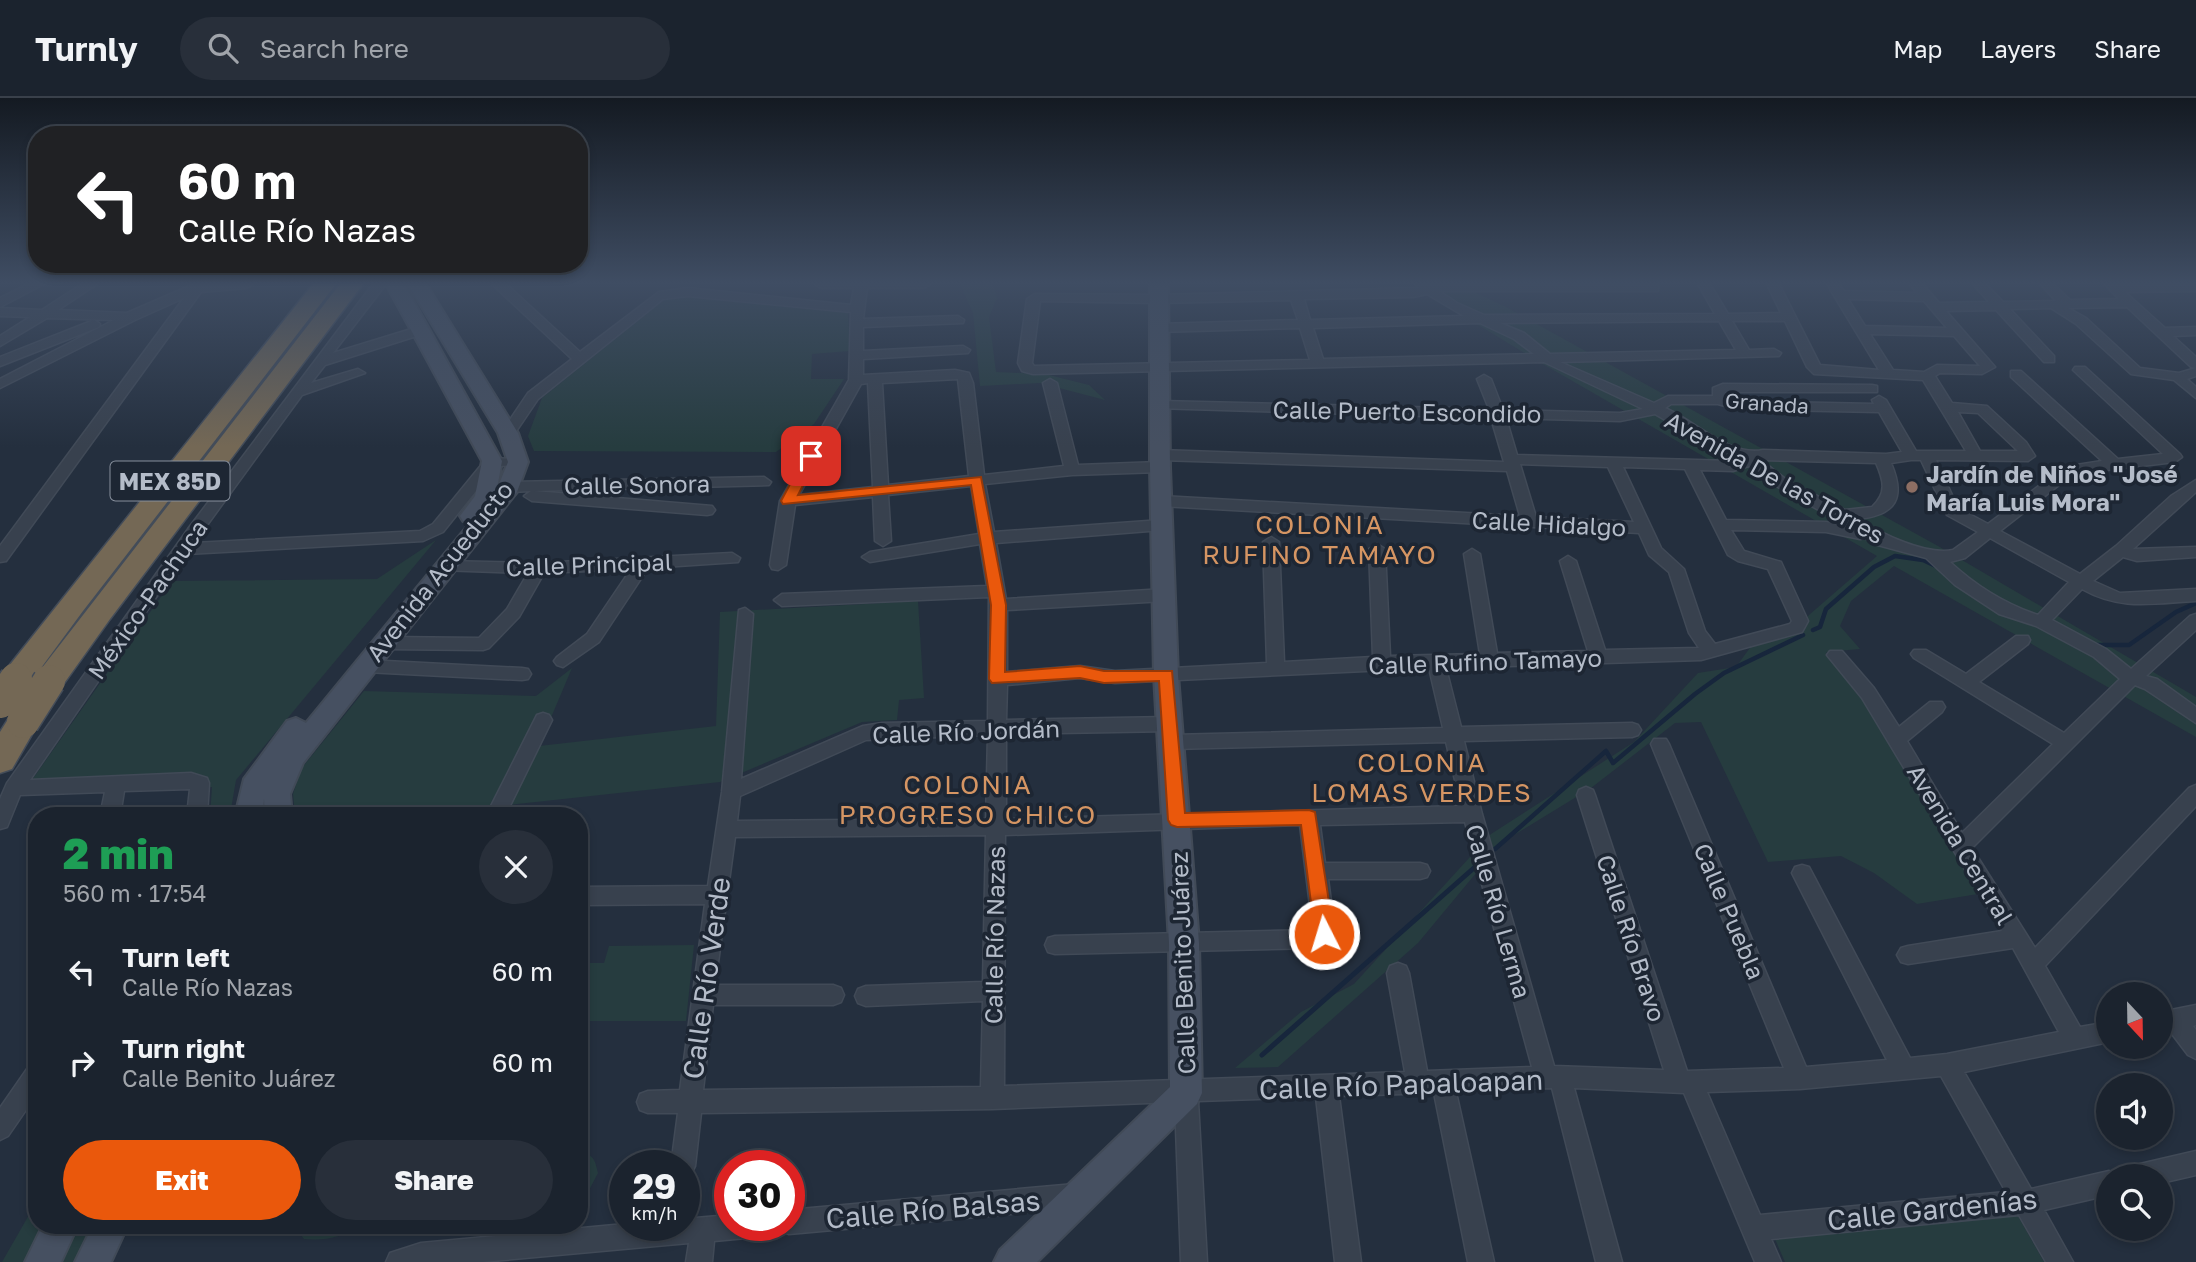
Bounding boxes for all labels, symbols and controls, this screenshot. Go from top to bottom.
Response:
search box [180,17,670,80]
text: Turnly [35,29,138,68]
icon: search [204,29,242,67]
text: Search here [260,33,409,64]
text: Map [1893,34,1942,63]
text: Layers [1980,34,2056,63]
text: Share [2094,34,2161,63]
text: 60 m [178,151,296,210]
icon: left [63,154,154,245]
text: Calle Río Nazas [178,211,416,249]
street label: Granada [1724,387,1810,419]
street label: Calle Puerto Escondido [1272,394,1542,428]
street label: Avenida De las Torres [1660,405,1890,549]
pin [781,426,841,486]
icon: arrive [792,437,830,475]
place label: Jardín de Niños "José María Luis Mora" [1926,459,2178,516]
road number: MEX 85D [110,462,230,500]
street label: Calle Sonora [563,468,711,500]
street label: Avenida Acueducto [360,475,518,667]
marker: Jardín de Niños "José María Luis Mora" [1904,479,1920,495]
street label: Calle Hidalgo [1471,504,1627,542]
district label: COLONIA RUFINO TAMAYO [1202,509,1438,570]
street label: México-Pachuca [81,514,213,684]
street label: Calle Principal [505,547,673,581]
street label: Calle Rufino Tamayo [1368,642,1602,680]
street label: Calle Río Jordán [872,713,1060,749]
district label: COLONIA LOMAS VERDES [1311,747,1533,808]
street label: Avenida Central [1902,759,2020,929]
district label: COLONIA PROGRESO CHICO [839,769,1097,830]
street label: Calle Río Lerma [1460,821,1538,1001]
text: 2 min [63,828,174,878]
button: close [479,830,553,904]
street label: Calle Puebla [1688,839,1772,983]
street label: Calle Río Nazas [978,846,1010,1024]
street label: Calle Benito Juárez [1164,851,1200,1075]
street label: Calle Río Bravo [1591,851,1673,1025]
street label: Calle Río Verde [675,875,737,1081]
text: 560 m · 17:54 [63,879,207,907]
position arrow [1287,897,1361,971]
text: Turn left [122,942,230,973]
icon: left [63,953,101,991]
text: 60 m [492,956,553,987]
text: Calle Río Nazas [122,973,293,1001]
north arrow [2096,982,2174,1059]
map controls [2096,982,2173,1241]
text: Turn right [122,1033,245,1064]
icon: right [63,1044,101,1082]
text: 60 m [492,1047,553,1078]
street label: Calle Río Papaloapan [1258,1063,1544,1105]
text: Calle Benito Juárez [122,1064,336,1092]
button: sound [2096,1073,2173,1150]
button: Exit [63,1140,301,1220]
button: Share [315,1140,553,1220]
speed limit sign: 30 [714,1150,805,1241]
button: search [2096,1164,2173,1241]
text: 29 [633,1165,676,1207]
street label: Calle Gardenías [1825,1182,2039,1236]
street label: Calle Río Balsas [824,1183,1042,1235]
text: km/h [632,1202,677,1224]

